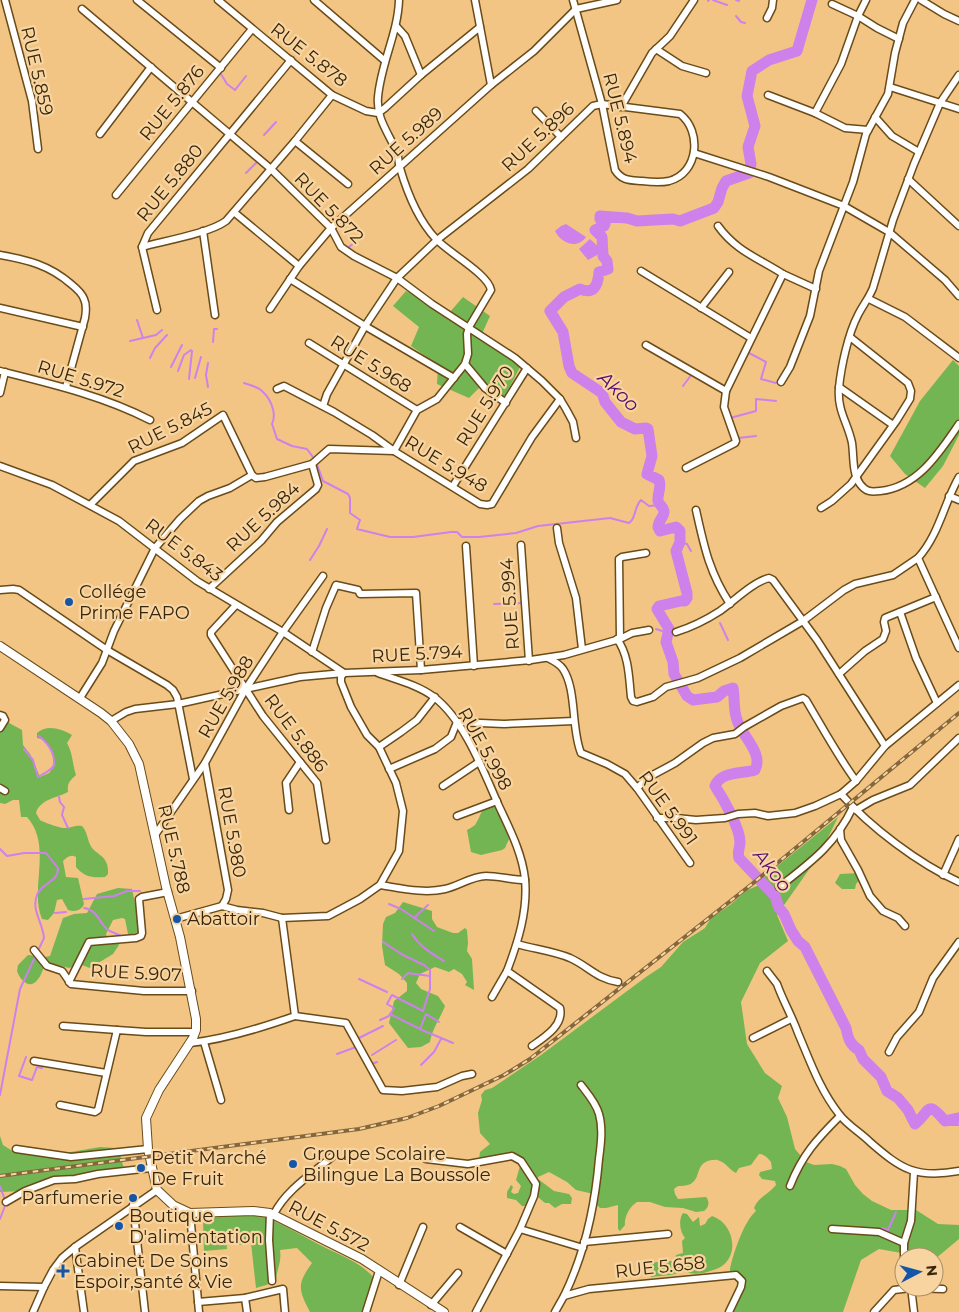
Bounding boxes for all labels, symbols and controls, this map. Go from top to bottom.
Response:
street label: RUE 5.878 [266,18,352,92]
street label: RUE 5.859 [16,24,58,118]
street label: RUE 5.876 [135,61,209,145]
street label: RUE 5.894 [598,70,642,166]
street label: RUE 5.896 [497,98,579,176]
street label: RUE 5.989 [365,102,447,180]
street label: RUE 5.880 [132,140,208,226]
street label: RUE 5.872 [290,168,368,248]
street label: RUE 5.968 [326,330,416,398]
street label: RUE 5.972 [35,355,127,403]
street label: RUE 5.970 [452,362,518,450]
water label: Akoo [593,366,644,416]
street label: RUE 5.845 [124,397,216,459]
street label: RUE 5.948 [401,431,491,497]
street label: RUE 5.984 [222,477,304,557]
street label: RUE 5.843 [141,514,227,586]
street label: RUE 5.994 [496,557,524,651]
place label: Collége Prime FAPO [79,581,190,624]
marker: Collége Prime FAPO [63,596,75,608]
street label: RUE 5.794 [371,641,463,667]
street label: RUE 5.988 [193,652,259,742]
street label: RUE 5.886 [259,690,333,776]
street label: RUE 5.998 [453,704,517,794]
street label: RUE 5.991 [634,767,702,849]
street label: RUE 5.980 [213,785,251,879]
street label: RUE 5.788 [153,802,195,896]
water label: Akoo [748,843,797,896]
place label: Abattoir [187,908,260,930]
marker: Abattoir [171,913,183,925]
street label: RUE 5.907 [90,960,182,986]
place label: Groupe Scolaire Bilingue La Boussole [303,1143,491,1186]
place label: Petit Marché De Fruit [151,1147,267,1190]
marker: Groupe Scolaire Bilingue La Boussole [287,1158,299,1170]
marker: Petit Marché De Fruit [135,1162,147,1174]
place label: Parfumerie [22,1187,123,1209]
marker: Parfumerie [127,1192,139,1204]
street label: RUE 5.572 [285,1195,373,1257]
place label: Boutique D'alimentation [129,1205,263,1248]
marker: Boutique D'alimentation [113,1220,125,1232]
north arrow [894,1247,944,1297]
place label: Cabinet De Soins Espoir,santé & Vie [74,1250,233,1293]
street label: RUE 5.658 [614,1251,706,1283]
marker: Cabinet De Soins Espoir,santé & Vie [56,1264,70,1278]
text: N [922,1264,941,1277]

